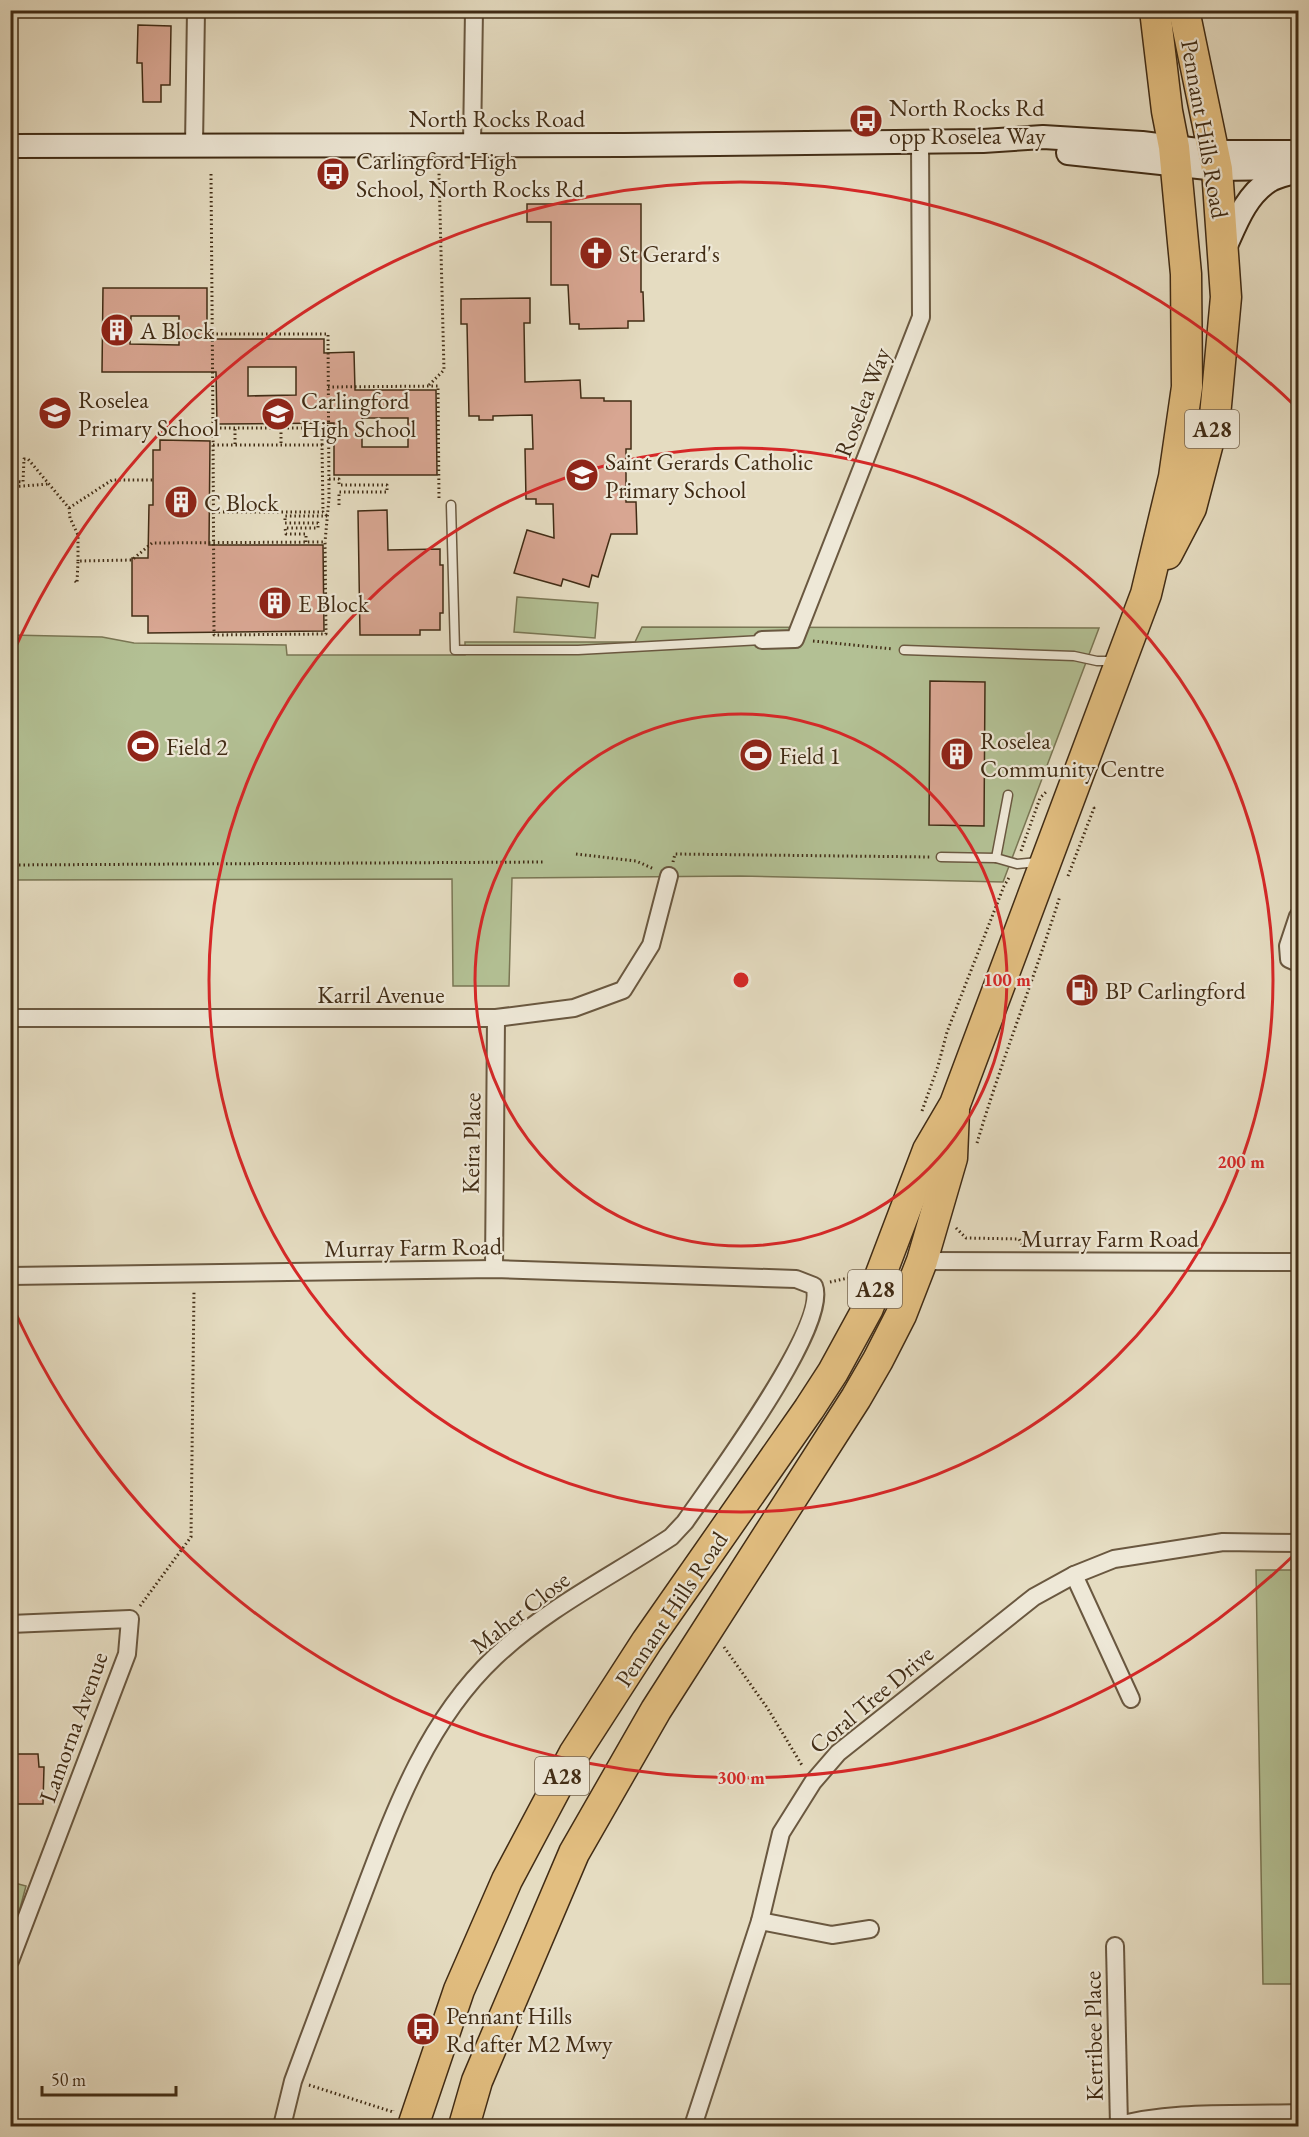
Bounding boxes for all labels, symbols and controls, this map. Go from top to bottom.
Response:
street label: Pennant Hills Road [1174,37,1236,222]
place label: North Rocks Rd opp Roselea Way [889,92,1046,151]
street label: North Rocks Road [409,103,586,134]
bus stop icon: North Rocks Rd opp Roselea Way [848,103,884,139]
place label: Carlingford High School, North Rocks Rd [356,145,585,204]
bus stop icon: Carlingford High School, North Rocks Rd [315,156,351,192]
church icon: St Gerard's [578,235,614,271]
place label: St Gerard's [619,238,720,269]
building icon: A Block [99,312,135,348]
place label: A Block [139,315,215,346]
street label: Roselea Way [827,342,897,461]
place label: Roselea Primary School [78,384,219,443]
place label: Carlingford High School [301,385,417,444]
school or university icon: Roselea Primary School [37,395,73,431]
school or university icon: Carlingford High School [260,396,296,432]
road number: A28 [1185,410,1239,448]
place label: Saint Gerards Catholic Primary School [605,446,813,505]
school or university icon: Saint Gerards Catholic Primary School [564,457,600,493]
building icon: C Block [163,484,199,520]
place label: C Block [204,487,279,518]
building icon: E Block [257,585,293,621]
place label: E Block [298,588,370,619]
place label: Roselea Community Centre [980,725,1164,784]
sports icon: Field 2 [125,728,161,764]
place label: Field 2 [166,731,228,762]
building icon: Roselea Community Centre [939,736,975,772]
sports icon: Field 1 [738,737,774,773]
place label: Field 1 [779,740,841,771]
text: 100 m [983,968,1031,991]
centre of rings [731,970,751,990]
fuel station icon: BP Carlingford [1064,972,1100,1008]
place label: BP Carlingford [1105,975,1246,1006]
street label: Karril Avenue [317,979,445,1010]
street label: Keira Place [455,1092,487,1194]
text: 200 m [1217,1150,1265,1173]
street label: Murray Farm Road [1021,1223,1200,1254]
street label: Murray Farm Road [324,1230,503,1264]
road number: A28 [848,1270,902,1308]
street label: Pennant Hills Road [608,1525,735,1693]
street label: Maher Close [464,1564,576,1660]
street label: Coral Tree Drive [802,1638,940,1760]
street label: Lamorna Avenue [31,1647,115,1807]
road number: A28 [535,1757,589,1795]
text: 300 m [717,1766,765,1789]
street label: Kerribee Place [1076,1970,1110,2102]
place label: Pennant Hills Rd after M2 Mwy [446,2000,613,2059]
bus stop icon: Pennant Hills Rd after M2 Mwy [405,2011,441,2047]
scale bar [42,2059,176,2097]
text: 50 m [51,2068,86,2091]

